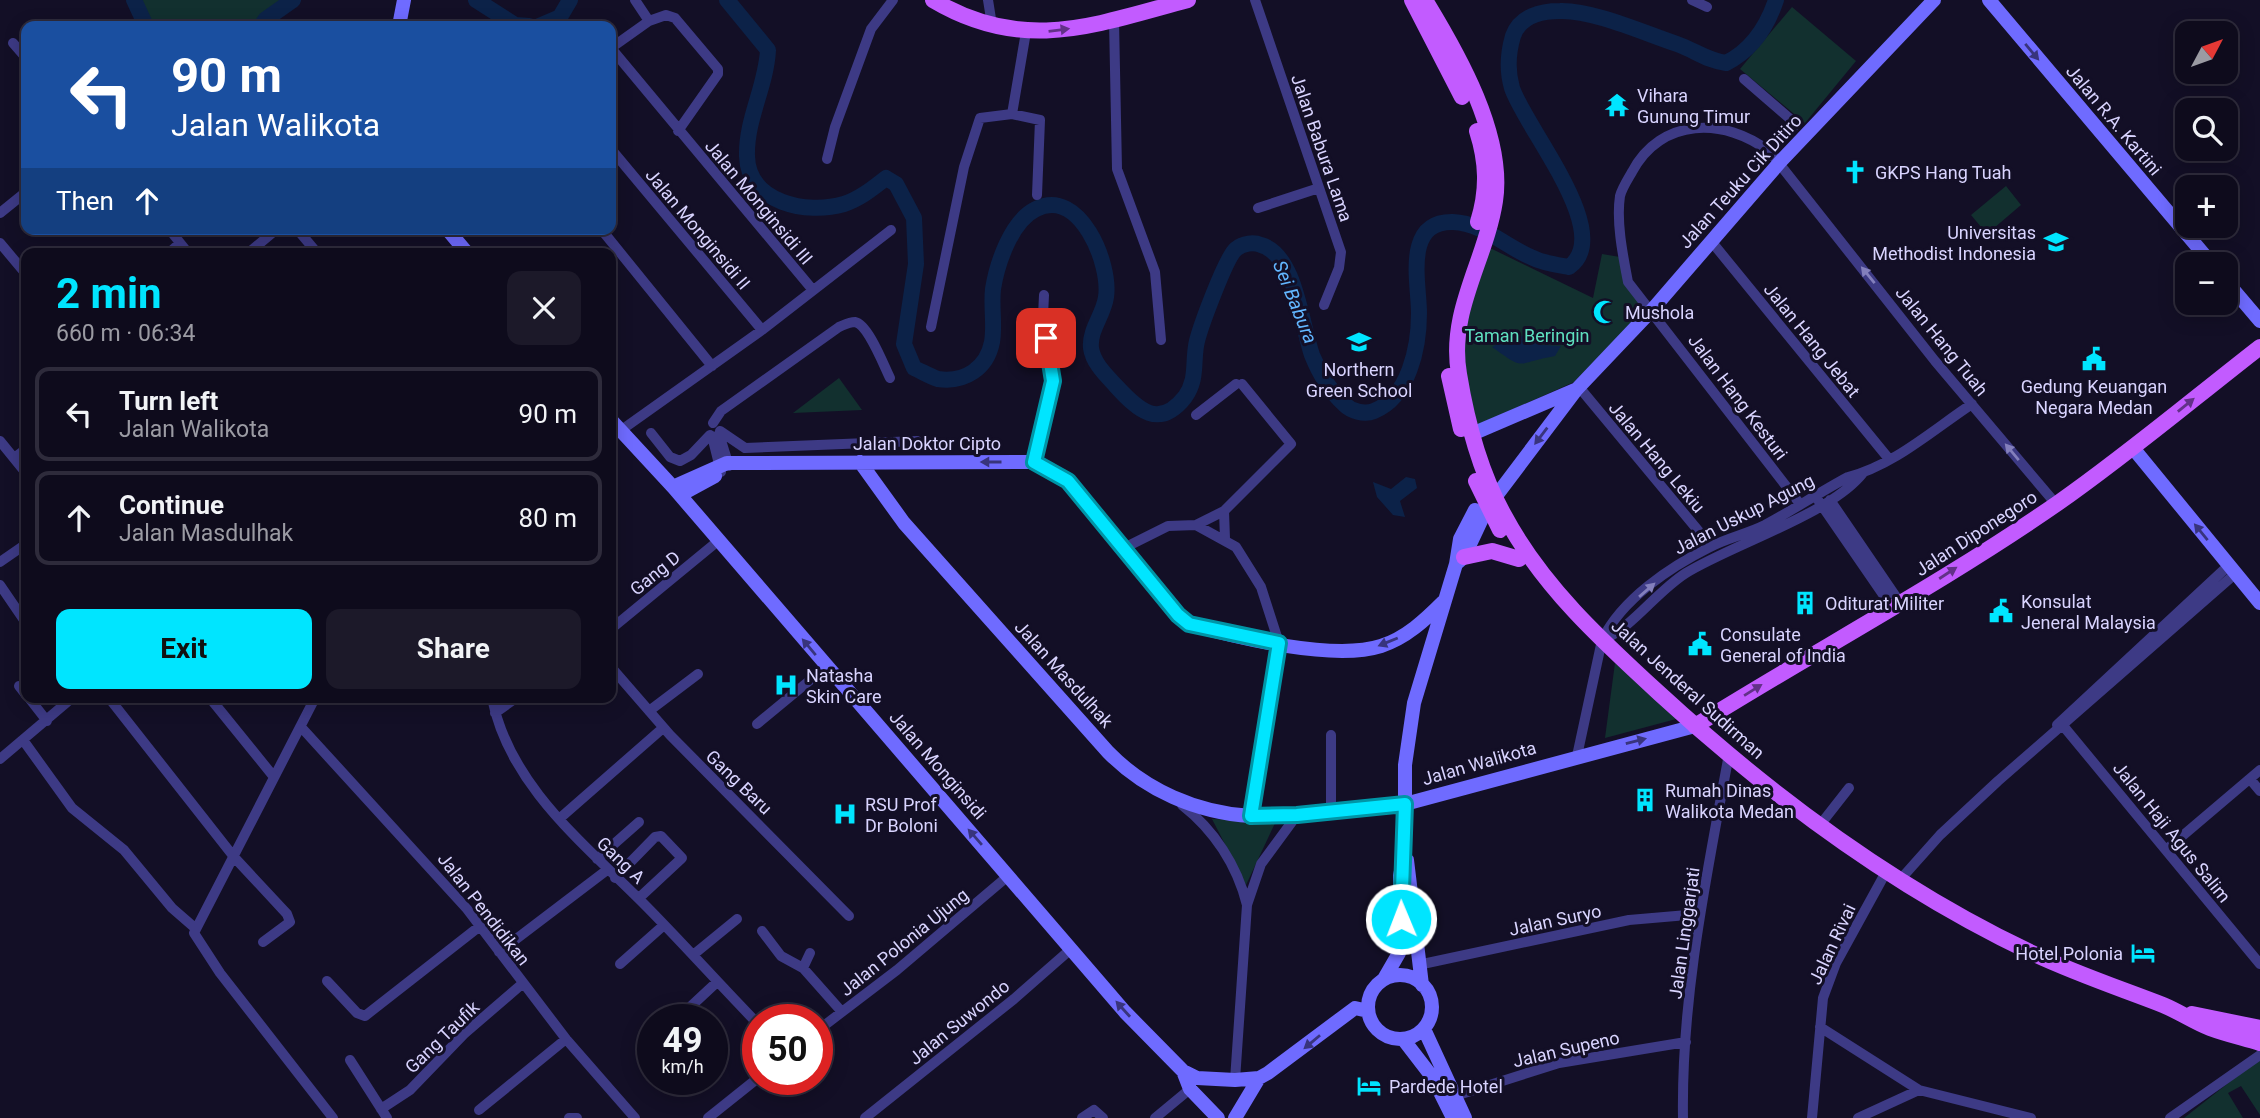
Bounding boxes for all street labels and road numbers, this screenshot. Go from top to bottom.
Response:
street label: Jalan R.A. Kartini [2062,61,2166,179]
street label: Jalan Babura Lama [1287,72,1357,224]
street label: Jalan Teuku Cik Ditiro [1674,110,1806,252]
street label: Jalan Monginsidi III [701,135,817,269]
street label: Jalan Monginsidi II [641,164,755,294]
street label: Jalan Hang Jebat [1760,279,1864,401]
street label: Jalan Hang Tuah [1891,282,1993,400]
street label: Jalan Hang Kesturi [1684,330,1792,464]
street label: Jalan Hang Lekiu [1605,397,1709,517]
street label: Jalan Doktor Cipto [853,433,1001,454]
street label: Jalan Uskup Agung [1670,470,1818,558]
street label: Jalan Diponegoro [1911,486,2041,580]
street label: Gang D [626,546,684,600]
street label: Jalan Jenderal Sudirman [1607,615,1769,763]
street label: Jalan Masdulhak [1011,616,1118,732]
street label: Jalan Monginsidi [885,706,991,824]
street label: Jalan Walikota [1420,737,1538,789]
street label: Gang Baru [702,745,776,819]
street label: Jalan Haji Agus Salim [2109,758,2235,906]
street label: Gang A [593,832,649,888]
street label: Jalan Pendidikan [434,849,534,969]
street label: Jalan Linggarjati [1664,866,1704,1000]
street label: Jalan Polonia Ujung [836,884,972,1000]
street label: Jalan Suryo [1507,900,1603,940]
street label: Jalan Rivai [1804,900,1860,988]
street label: Jalan Suwondo [905,975,1013,1069]
street label: Gang Taufik [401,996,484,1077]
street label: Jalan Supeno [1511,1027,1621,1071]

